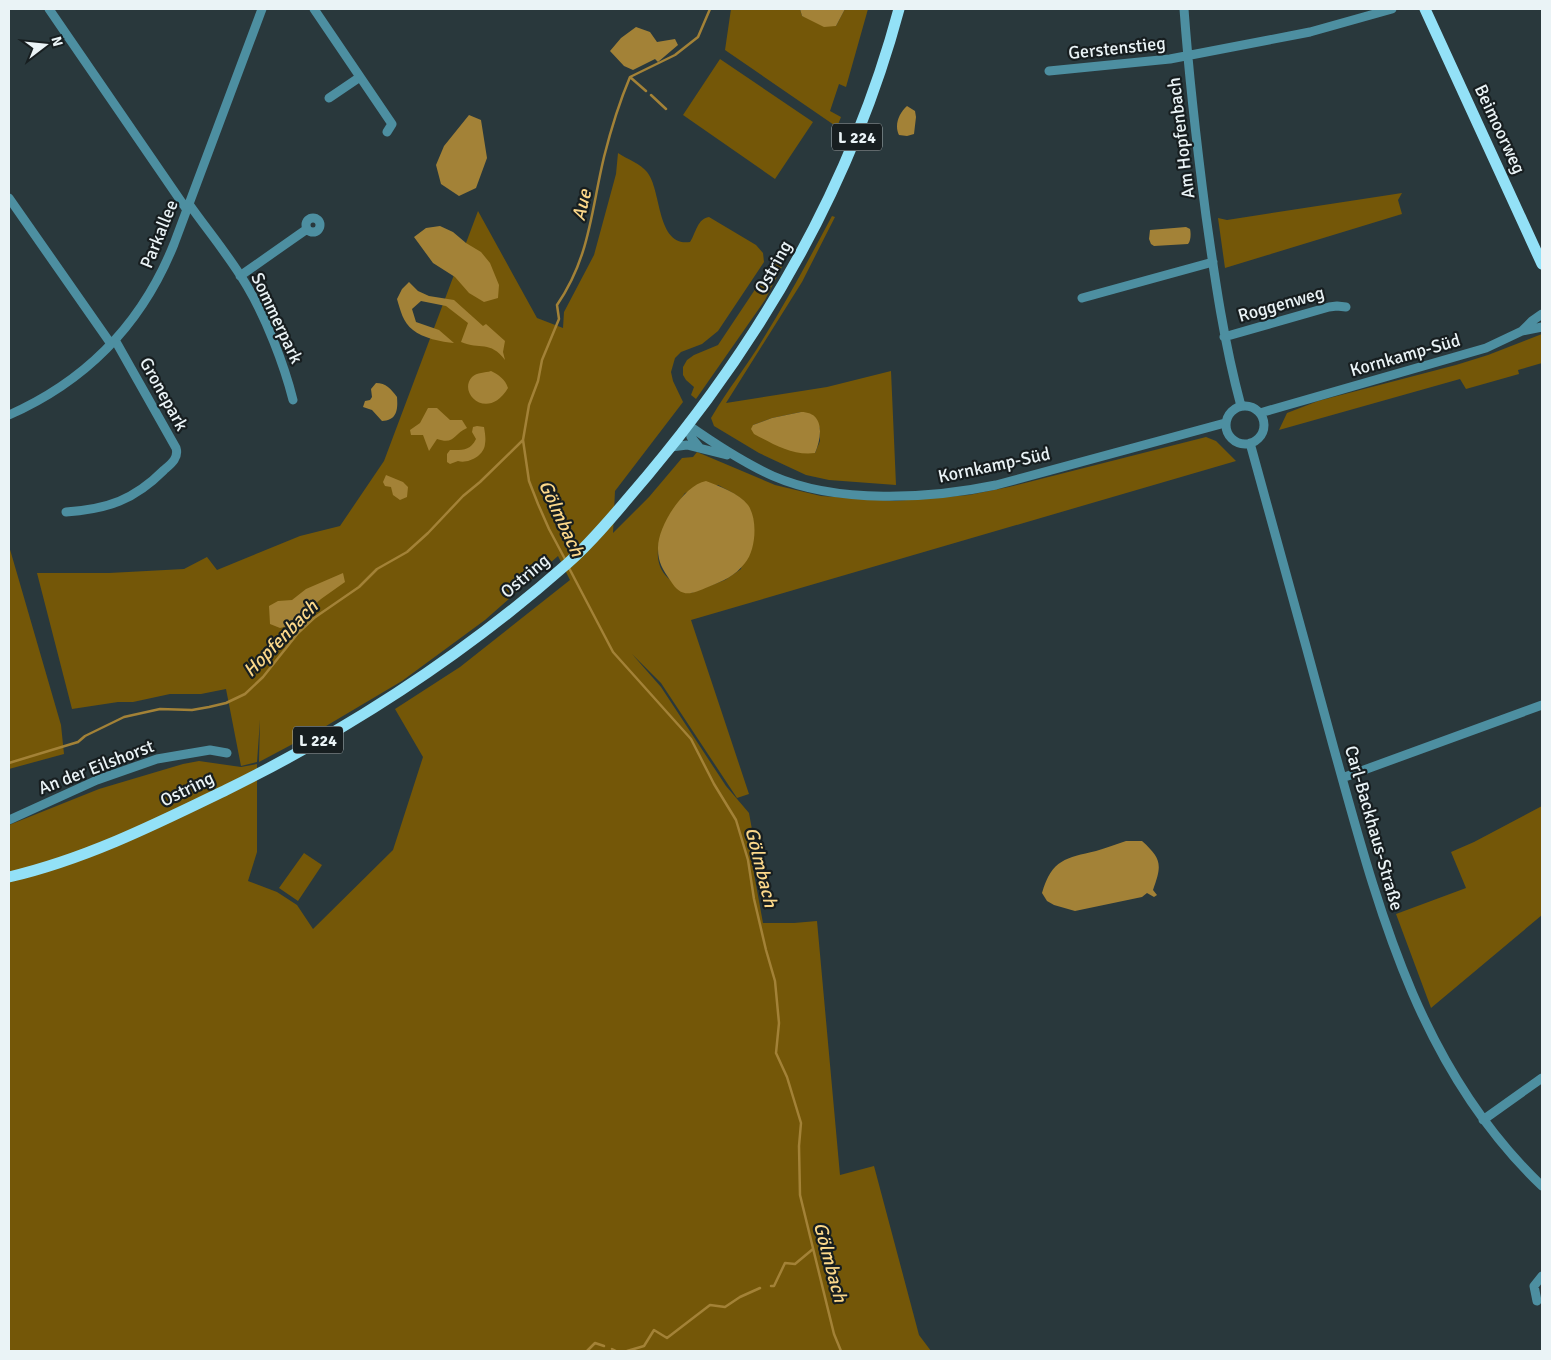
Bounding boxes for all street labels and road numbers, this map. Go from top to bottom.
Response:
street label: Gerstenstieg [1067,32,1167,64]
street label: Am Hopfenbach [1163,76,1199,200]
street label: Beimoorweg [1470,81,1530,177]
road number: L 224 [832,124,882,150]
street label: Parkallee [135,197,183,271]
street label: Ostring [750,237,796,297]
street label: Sommerpark [246,269,308,367]
street label: Roggenweg [1235,281,1327,327]
street label: Kornkamp-Süd [1347,329,1463,381]
street label: Gronepark [135,354,193,434]
street label: Kornkamp-Süd [936,442,1052,488]
street label: Ostring [496,549,554,603]
road number: L 224 [293,726,343,754]
street label: An der Eilshorst [35,735,157,799]
street label: Carl-Backhaus-Straße [1340,743,1408,913]
street label: Ostring [156,767,218,811]

